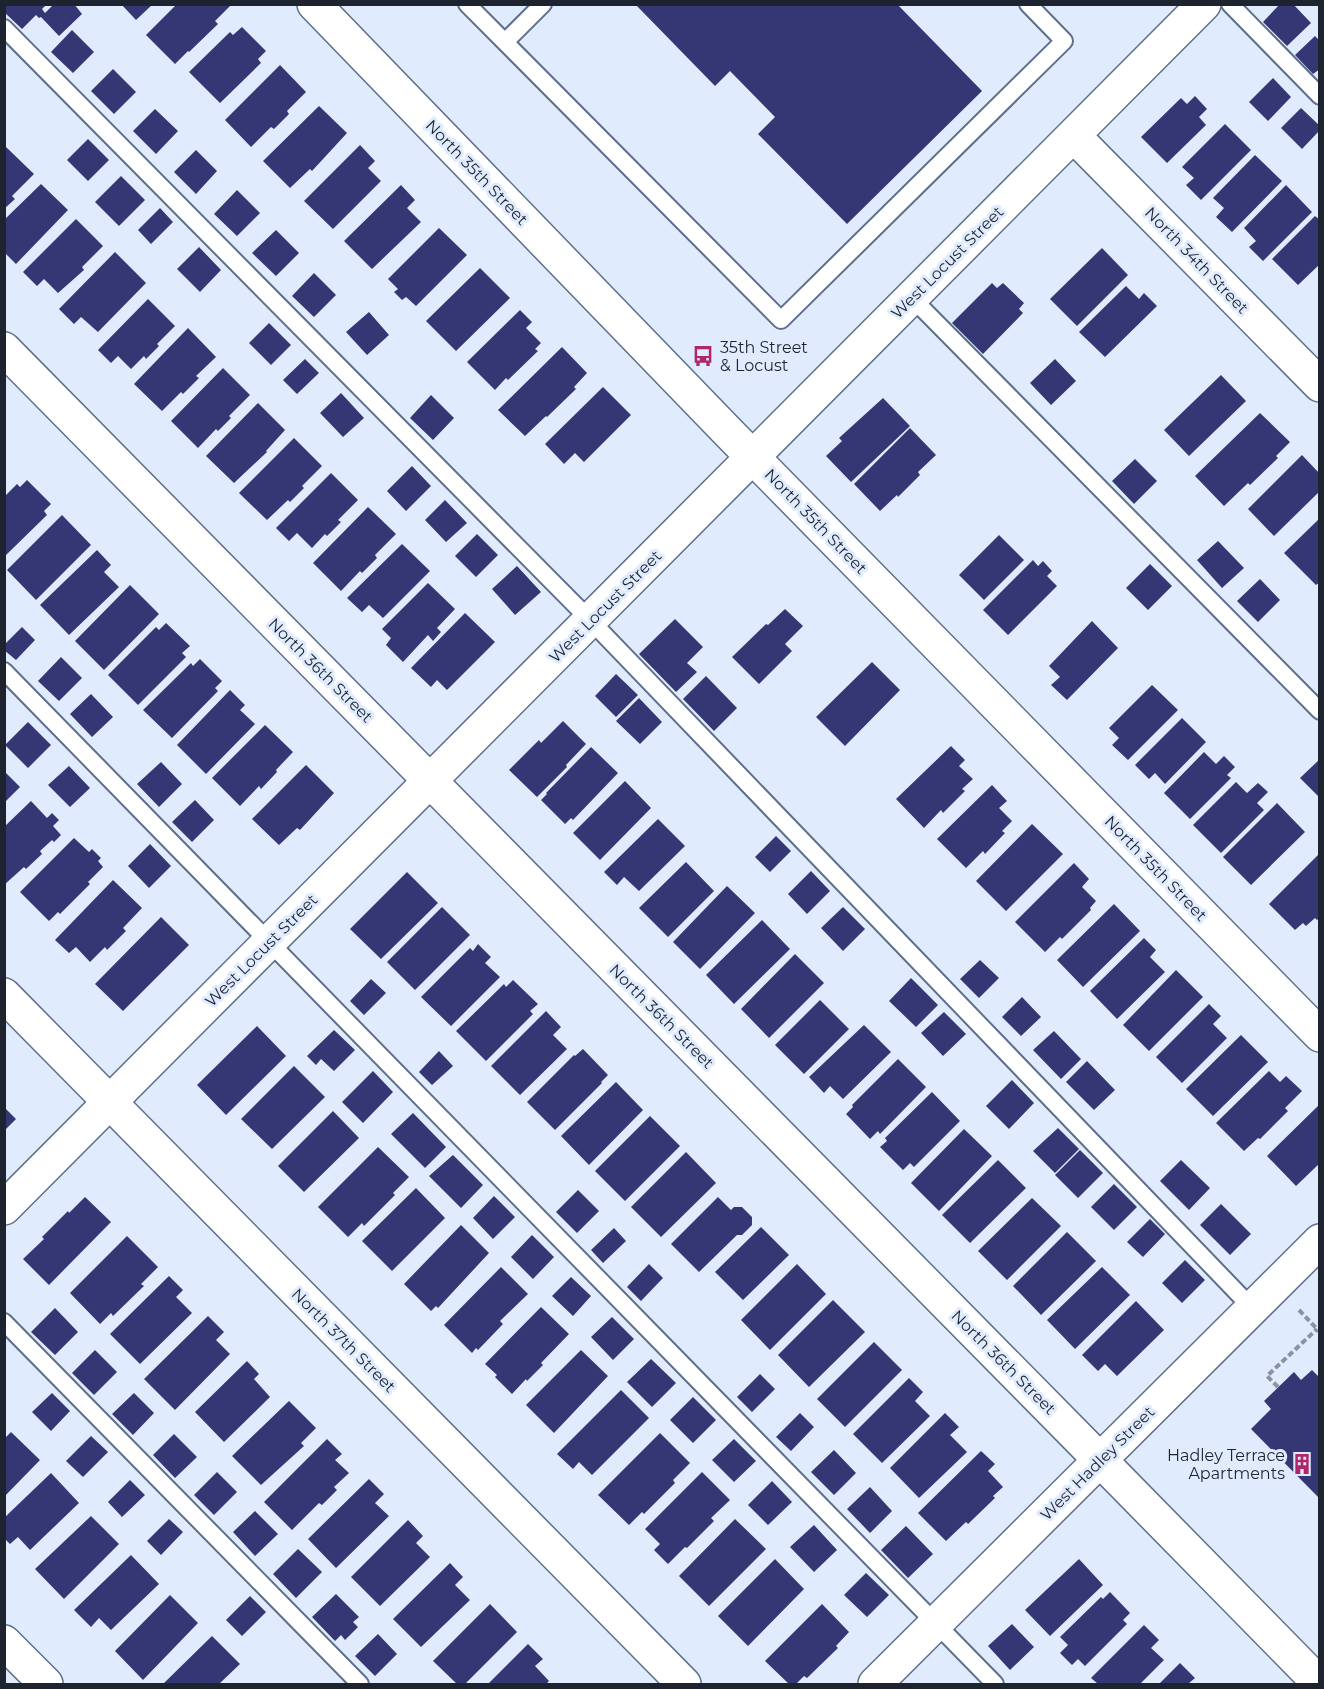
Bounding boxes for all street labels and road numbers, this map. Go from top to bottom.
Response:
street label: North 35th Street [422,116,532,229]
street label: West Locust Street [887,202,1008,322]
street label: North 34th Street [1141,203,1253,318]
street label: North 35th Street [761,465,871,578]
street label: West Locust Street [545,546,666,666]
street label: North 36th Street [264,614,377,727]
street label: North 35th Street [1101,812,1211,925]
street label: West Locust Street [201,890,322,1010]
street label: North 36th Street [605,960,718,1073]
street label: North 37th Street [288,1284,400,1397]
street label: North 36th Street [947,1306,1060,1419]
street label: West Hadley Street [1036,1402,1159,1524]

